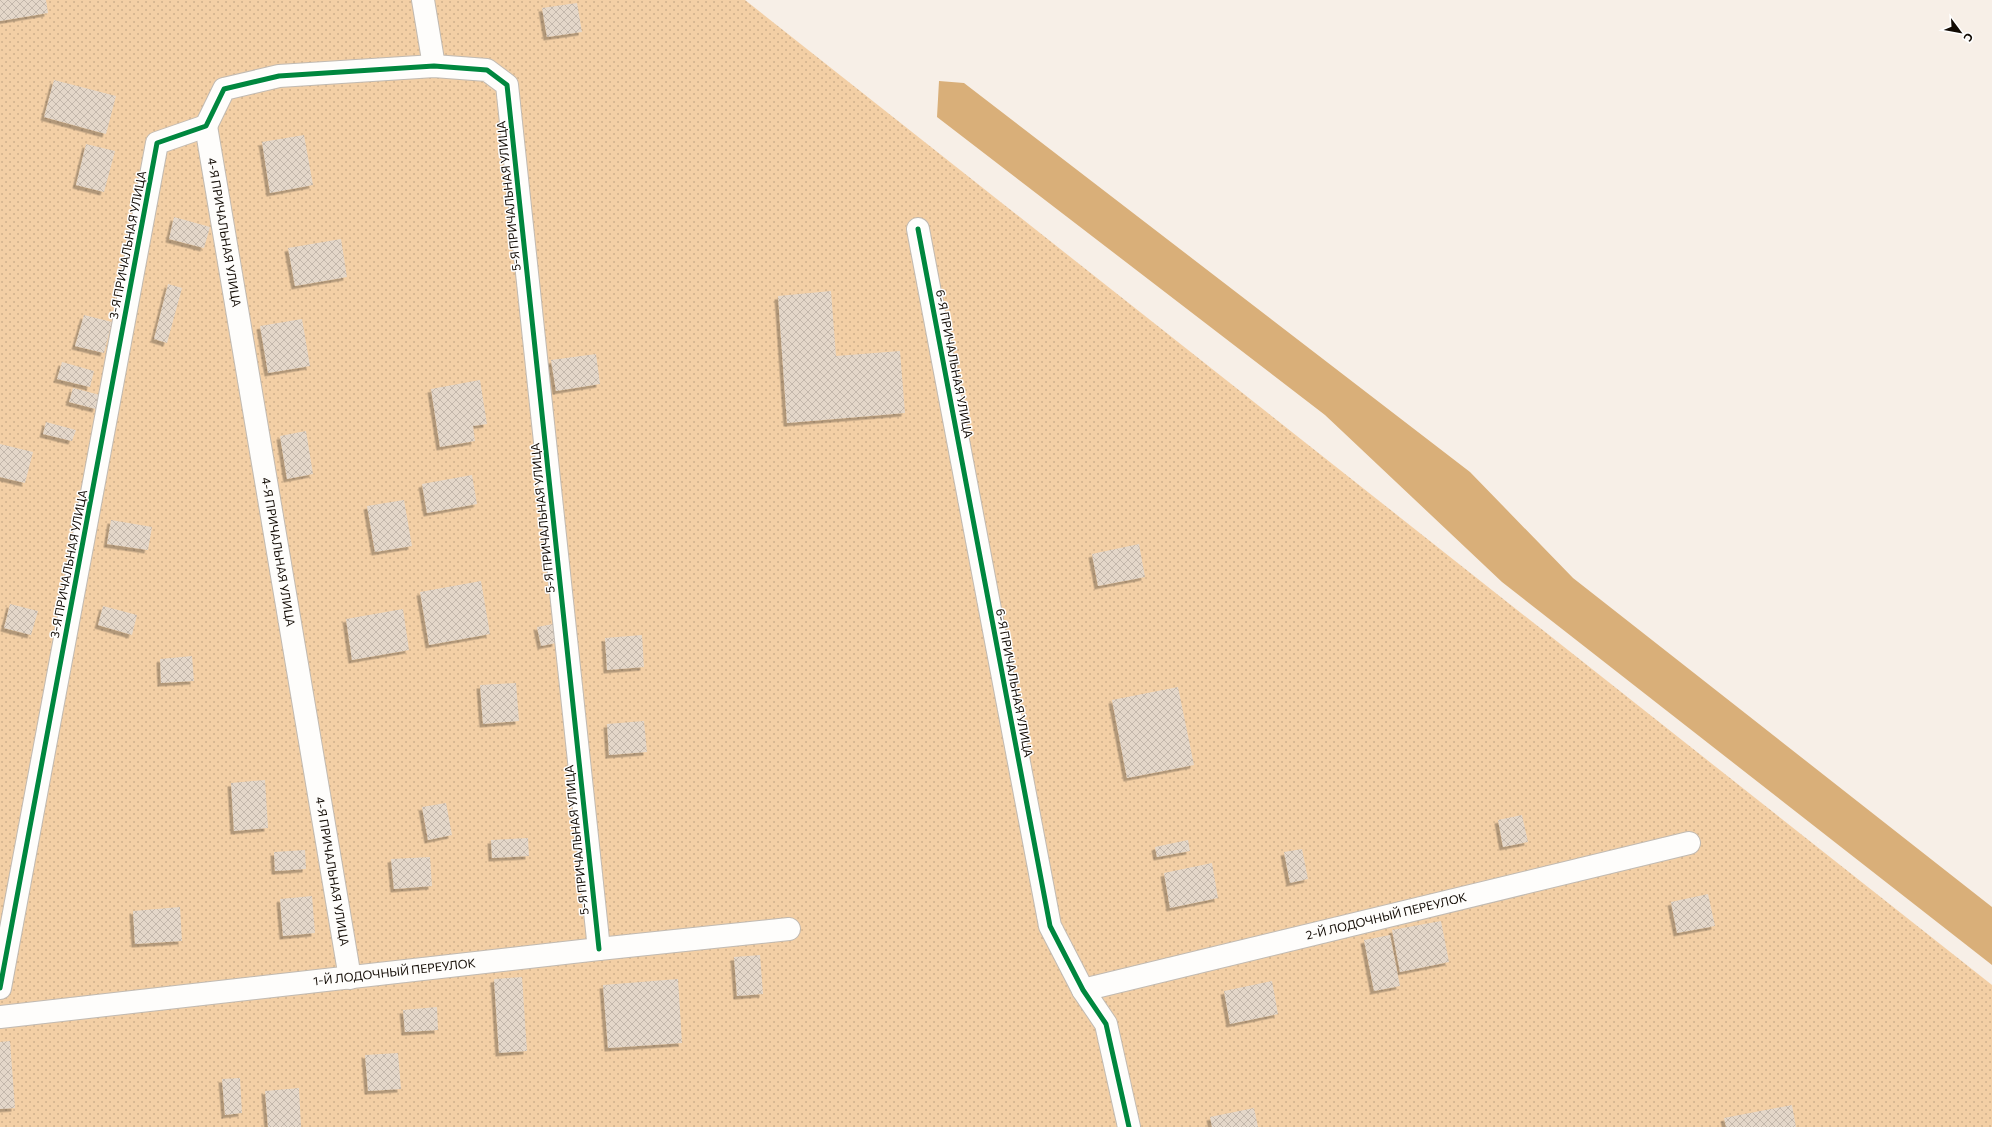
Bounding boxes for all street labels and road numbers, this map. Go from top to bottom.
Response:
street label: 5-Я ПРИЧАЛЬНАЯ УЛИЦА [493,120,523,272]
street label: 4-Я ПРИЧАЛЬНАЯ УЛИЦА [205,157,244,308]
street label: 3-Я ПРИЧАЛЬНАЯ УЛИЦА [106,169,148,320]
street label: 6-Я ПРИЧАЛЬНАЯ УЛИЦА [934,288,976,439]
street label: 5-Я ПРИЧАЛЬНАЯ УЛИЦА [527,442,557,594]
street label: 4-Я ПРИЧАЛЬНАЯ УЛИЦА [259,476,298,628]
street label: 3-Я ПРИЧАЛЬНАЯ УЛИЦА [47,488,89,639]
street label: 6-Я ПРИЧАЛЬНАЯ УЛИЦА [994,607,1036,758]
street label: 5-Я ПРИЧАЛЬНАЯ УЛИЦА [561,764,591,916]
street label: 4-Я ПРИЧАЛЬНАЯ УЛИЦА [313,795,352,947]
street label: 2-Й ЛОДОЧНЫЙ ПЕРЕУЛОК [1304,889,1468,942]
street label: 1-Й ЛОДОЧНЫЙ ПЕРЕУЛОК [312,955,476,987]

